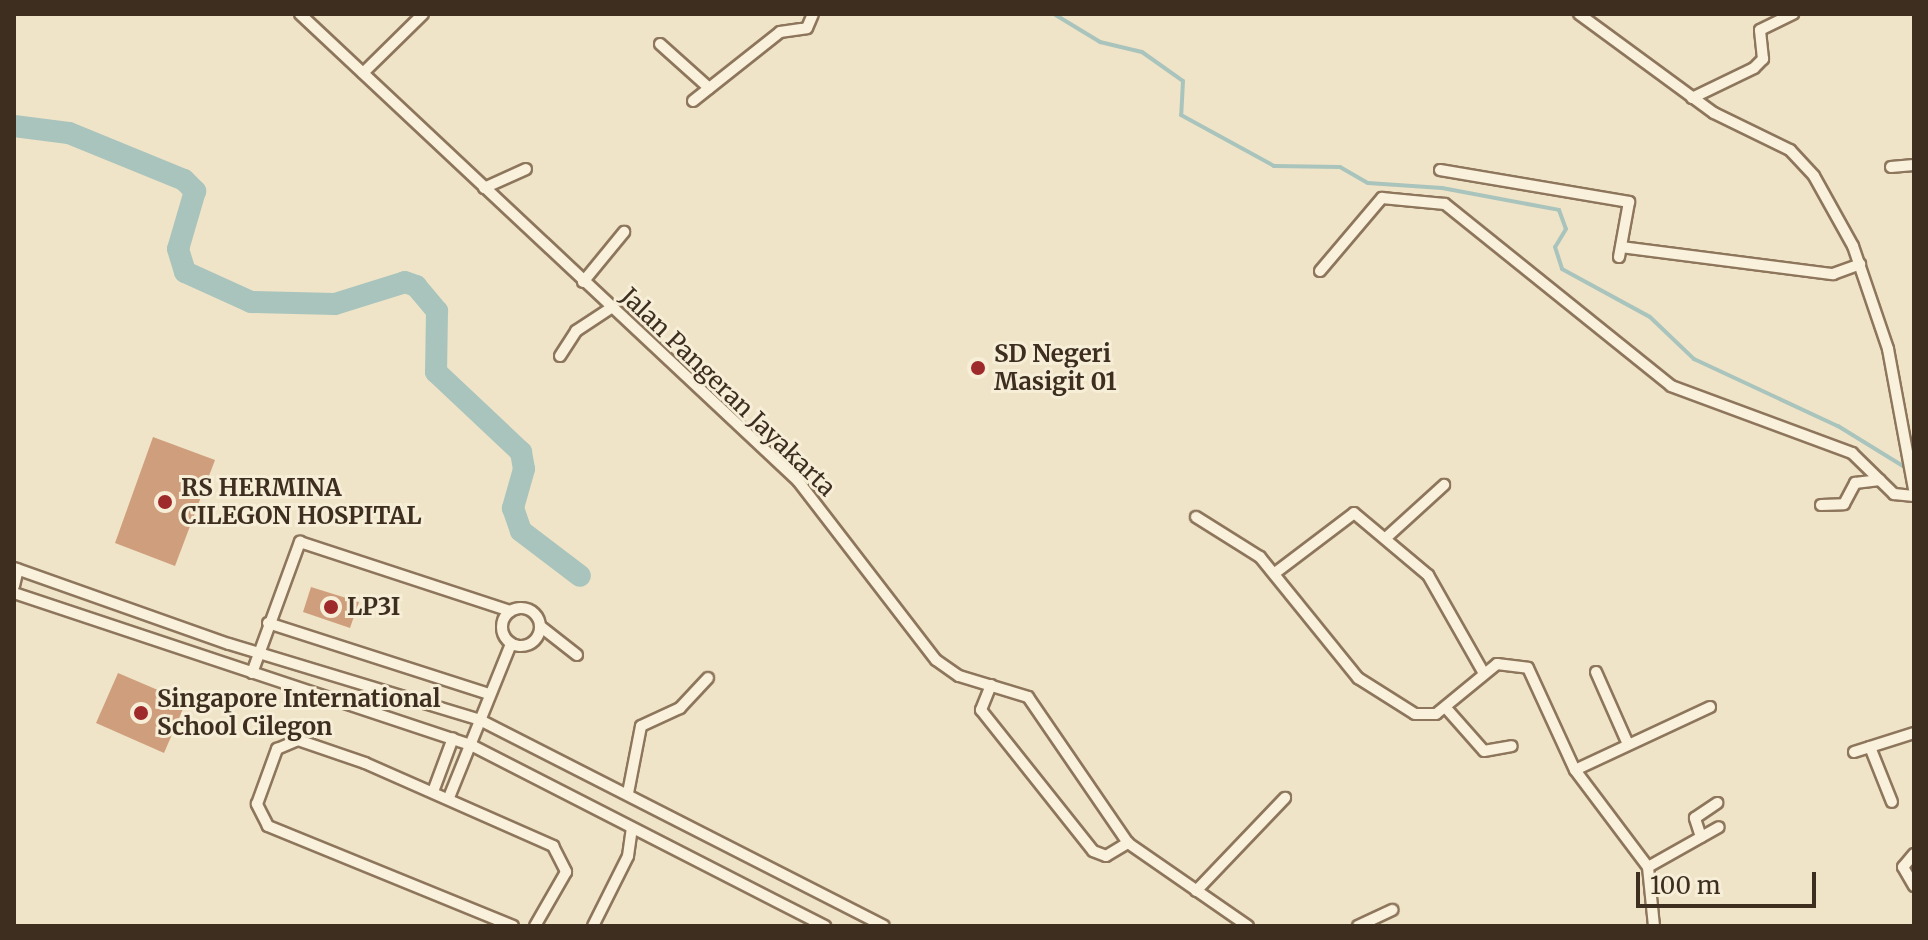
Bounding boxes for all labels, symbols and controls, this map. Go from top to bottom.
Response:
street label: Jalan Pangeran Jayakarta [615,282,841,502]
place label: SD Negeri Masigit 01 [994,340,1116,396]
marker: SD Negeri Masigit 01 [969,359,987,377]
place label: RS HERMINA CILEGON HOSPITAL [181,474,421,530]
marker: RS HERMINA CILEGON HOSPITAL [156,493,174,511]
place label: LP3I [347,593,400,621]
marker: LP3I [322,598,340,616]
place label: Singapore International School Cilegon [157,685,441,741]
marker: Singapore International School Cilegon [132,704,150,722]
scale bar [1640,856,1820,906]
text: 100 m [1650,870,1720,901]

